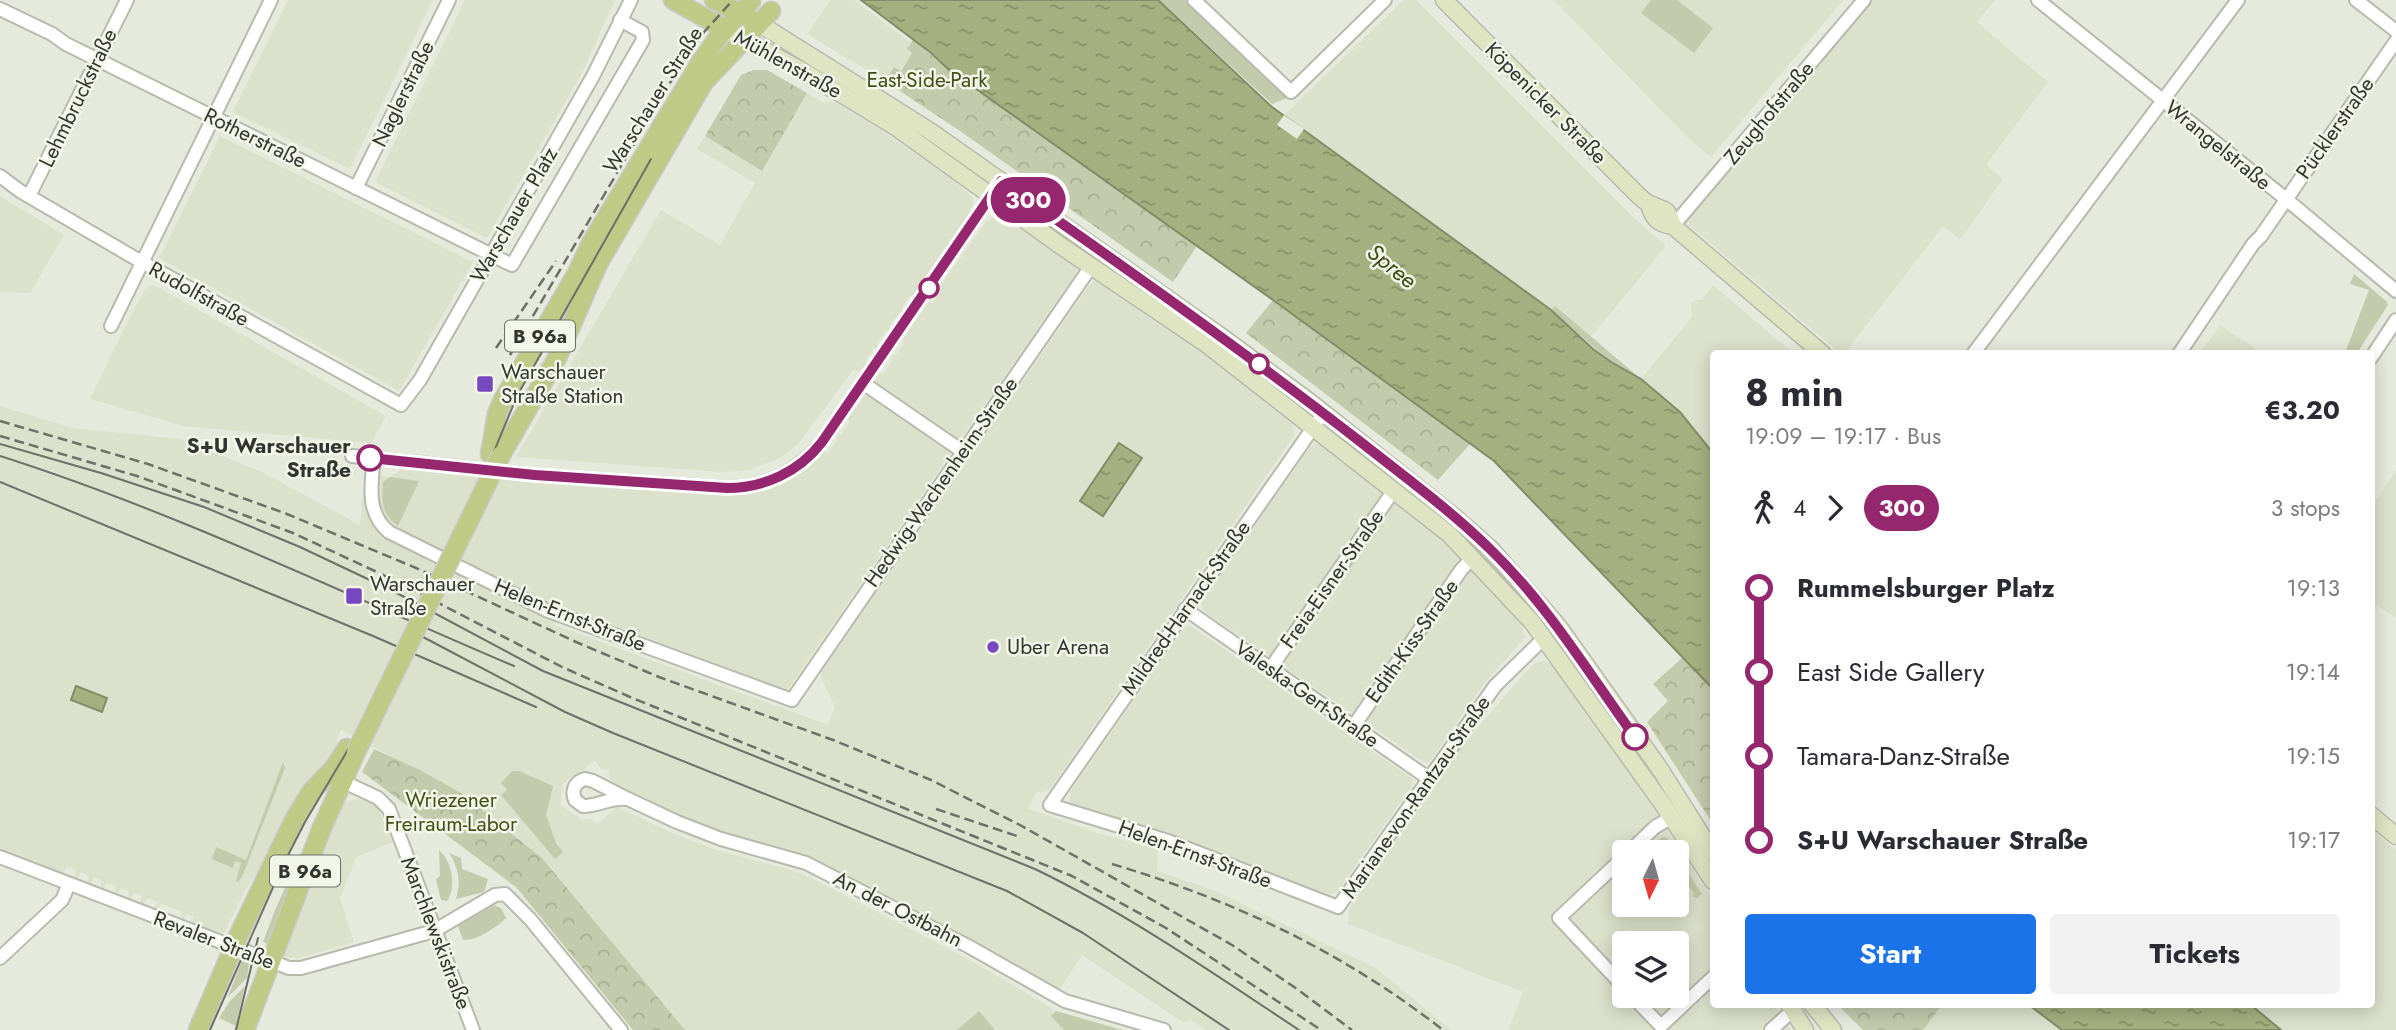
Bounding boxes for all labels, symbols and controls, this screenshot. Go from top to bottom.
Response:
street label: Warschauer Straße [596,21,710,179]
street label: Mühlenstraße [729,22,848,106]
street label: Lehmbruckstraße [31,24,125,172]
street label: Köpenicker Straße [1478,35,1614,171]
street label: Naglerstraße [364,36,442,152]
street label: Zeughofstraße [1717,55,1821,171]
park label: East-Side-Park [866,65,988,95]
street label: Pücklerstraße [2289,71,2381,185]
street label: Wrangelstraße [2159,93,2278,197]
street label: Rotherstraße [199,100,312,176]
street label: Warschauer Platz [463,141,565,288]
line badge: 300 [988,177,1068,223]
text: 300 [1005,182,1051,217]
water label: Spree [1360,235,1425,297]
street label: Rudolfstraße [143,254,255,334]
unlabelled marker [919,278,939,298]
road number: B 96a [505,320,575,352]
unlabelled marker [1249,354,1269,374]
place label: Warschauer Straße Station [501,357,623,411]
text: 8 min [1745,365,1844,420]
street label: Hedwig-Wachenheim-Straße [857,371,1025,593]
marker: Warschauer Straße Station [475,374,495,394]
text: €3.20 [2265,391,2340,429]
text: 19:09 – 19:17 · Bus [1745,419,1941,453]
place label: S+U Warschauer Straße [187,431,351,485]
marker: S+U Warschauer Straße [357,445,383,471]
icon: walk [1745,489,1783,527]
icon: forward [1816,489,1854,527]
text: 300 [1878,490,1925,525]
text: 4 [1793,491,1806,525]
text: 3 stops [2271,491,2340,525]
street label: Freia-Eisner-Straße [1273,503,1391,654]
street label: Mildred-Harnack-Straße [1114,514,1258,701]
place label: Warschauer Straße [370,569,475,623]
text: Rummelsburger Platz [1797,569,2055,607]
street label: Helen-Ernst-Straße [490,571,650,659]
text: 19:13 [2287,571,2340,605]
street label: Edith-Kiss-Straße [1358,573,1466,709]
marker: Warschauer Straße [344,586,364,606]
place label: Uber Arena [1007,632,1109,662]
street label: Valeska-Gert-Straße [1229,633,1385,755]
marker: Uber Arena [985,639,1001,655]
text: East Side Gallery [1797,653,1985,691]
text: 19:14 [2286,655,2340,689]
street label: Mariane-von-Rantzau-Straße [1334,689,1498,905]
unlabelled marker [1622,724,1648,750]
text: Tamara-Danz-Straße [1797,737,2010,775]
text: 19:15 [2286,739,2340,773]
park label: Wriezener Freiraum-Labor [385,785,518,839]
street label: Helen-Ernst-Straße [1114,812,1276,896]
text: S+U Warschauer Straße [1797,821,2088,859]
text: 19:17 [2287,823,2340,857]
north arrow [1612,840,1689,917]
map controls [1612,840,1689,1008]
street label: Marchlewskistraße [393,852,479,1014]
road number: B 96a [270,856,340,886]
street label: An der Ostbahn [828,863,968,955]
street label: Revaler Straße [149,903,279,977]
button: Start [1745,914,2036,994]
button: Tickets [2050,914,2340,994]
button: layers [1612,931,1689,1008]

